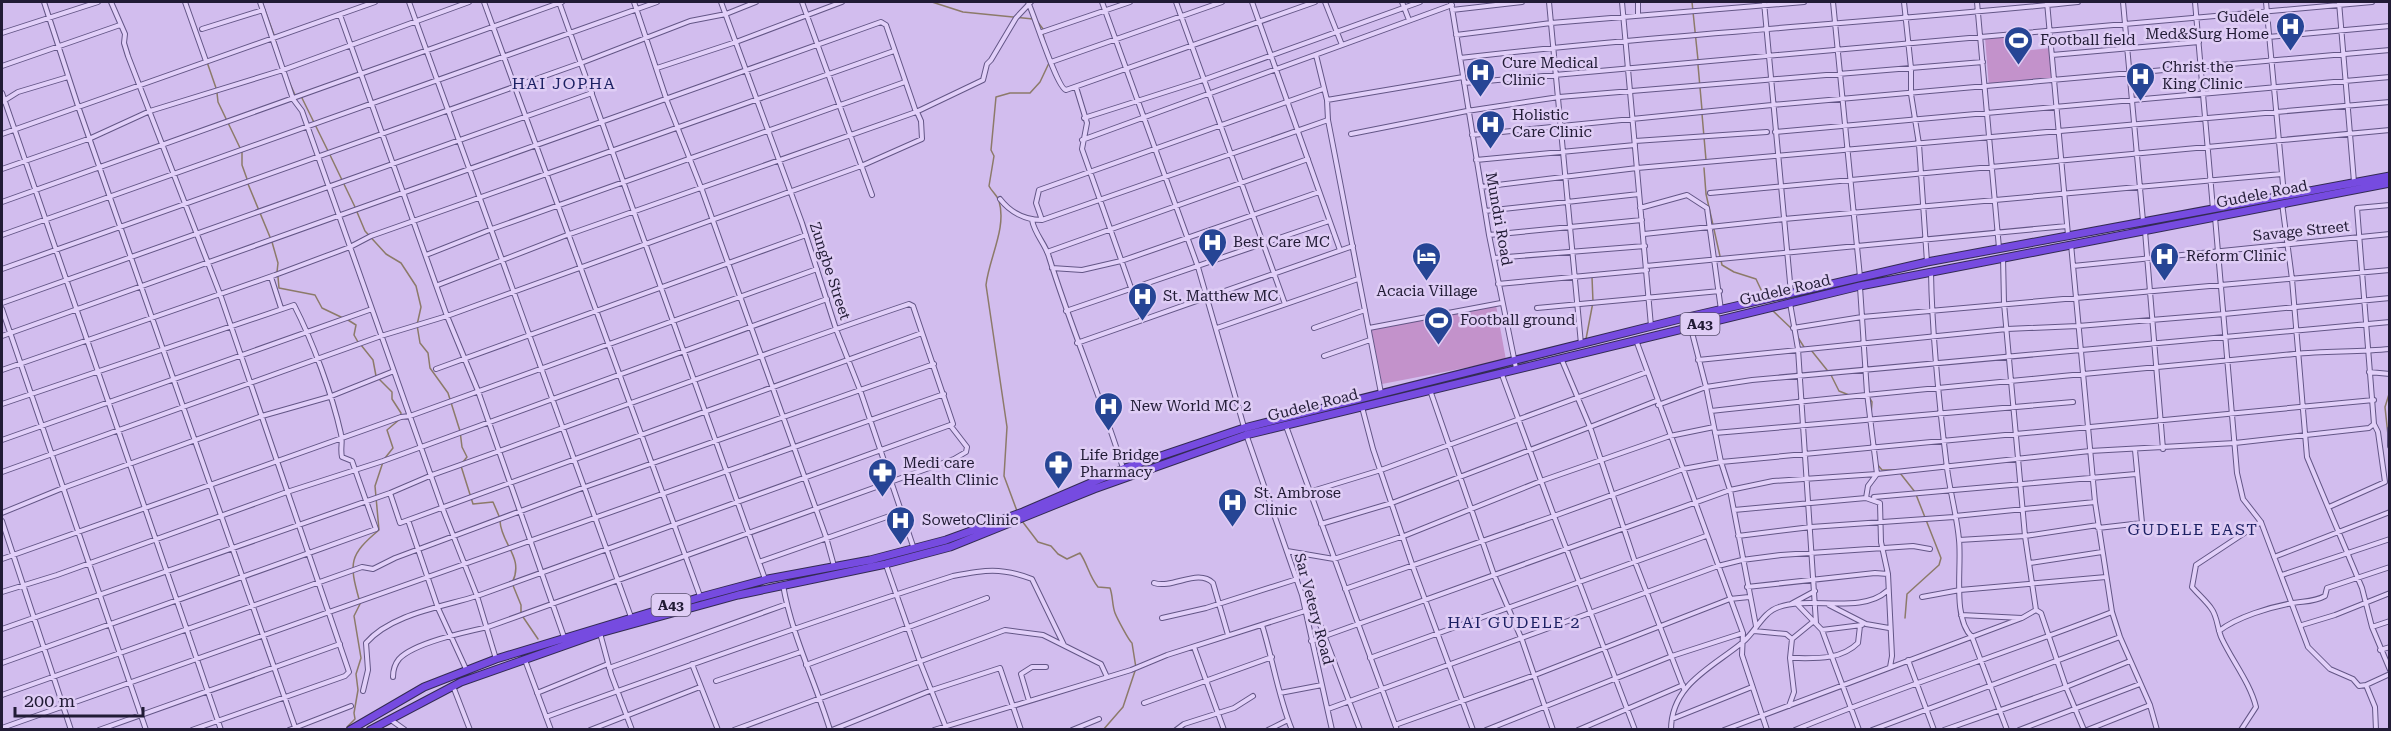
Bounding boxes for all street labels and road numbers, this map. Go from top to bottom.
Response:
street label: Mundri Road [1482,171,1516,267]
street label: Gudele Road [2215,176,2310,212]
street label: Savage Street [2252,217,2351,245]
street label: Zungbe Street [806,220,854,322]
street label: Gudele Road [1738,271,1833,309]
road number: A43 [1680,313,1720,335]
street label: Gudele Road [1266,385,1360,425]
street label: Sar Vetery Road [1290,551,1338,667]
road number: A43 [652,594,690,616]

